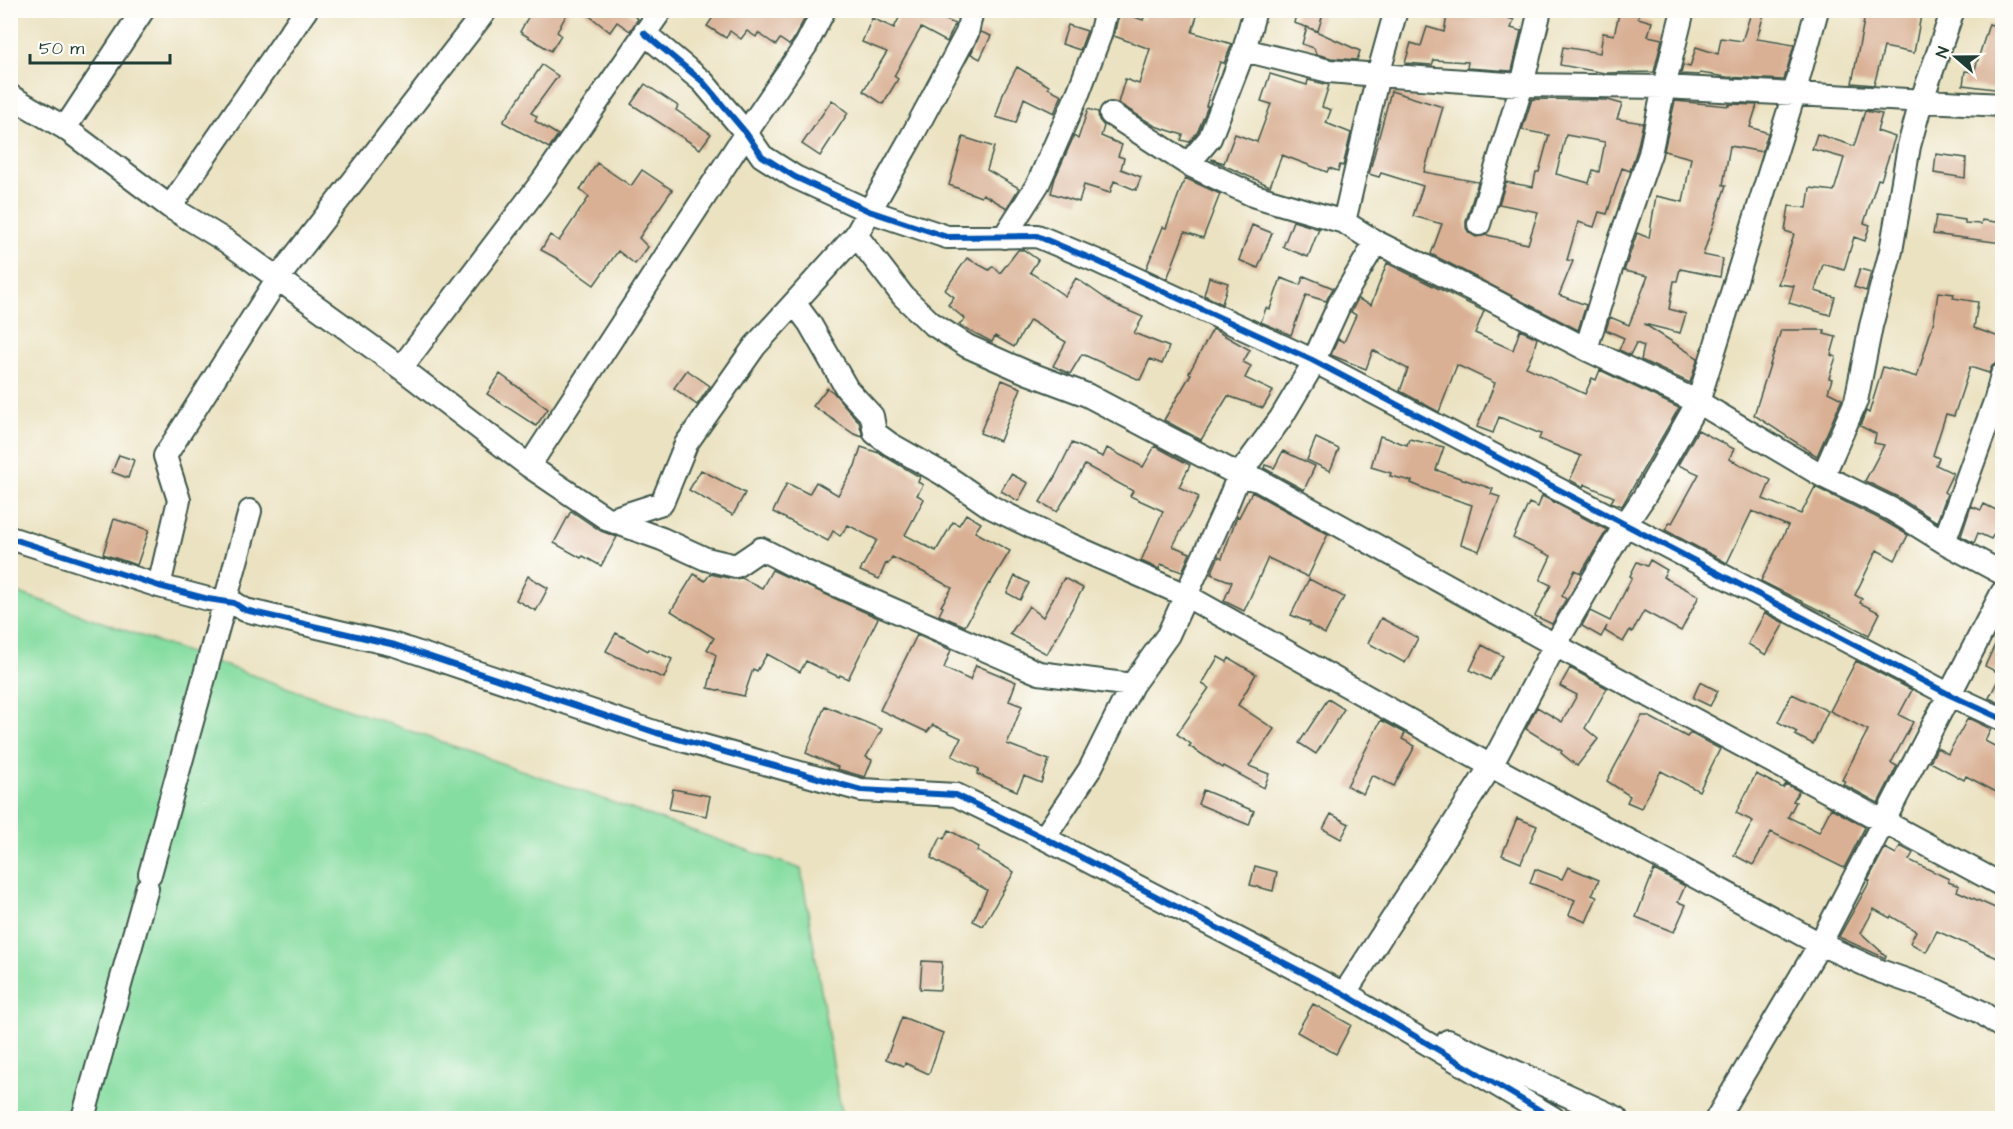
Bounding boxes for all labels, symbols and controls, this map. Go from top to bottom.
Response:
scale bar [30,27,170,65]
north arrow [1926,27,1986,87]
text: 50 m [39,36,84,61]
text: N [1931,44,1955,61]

